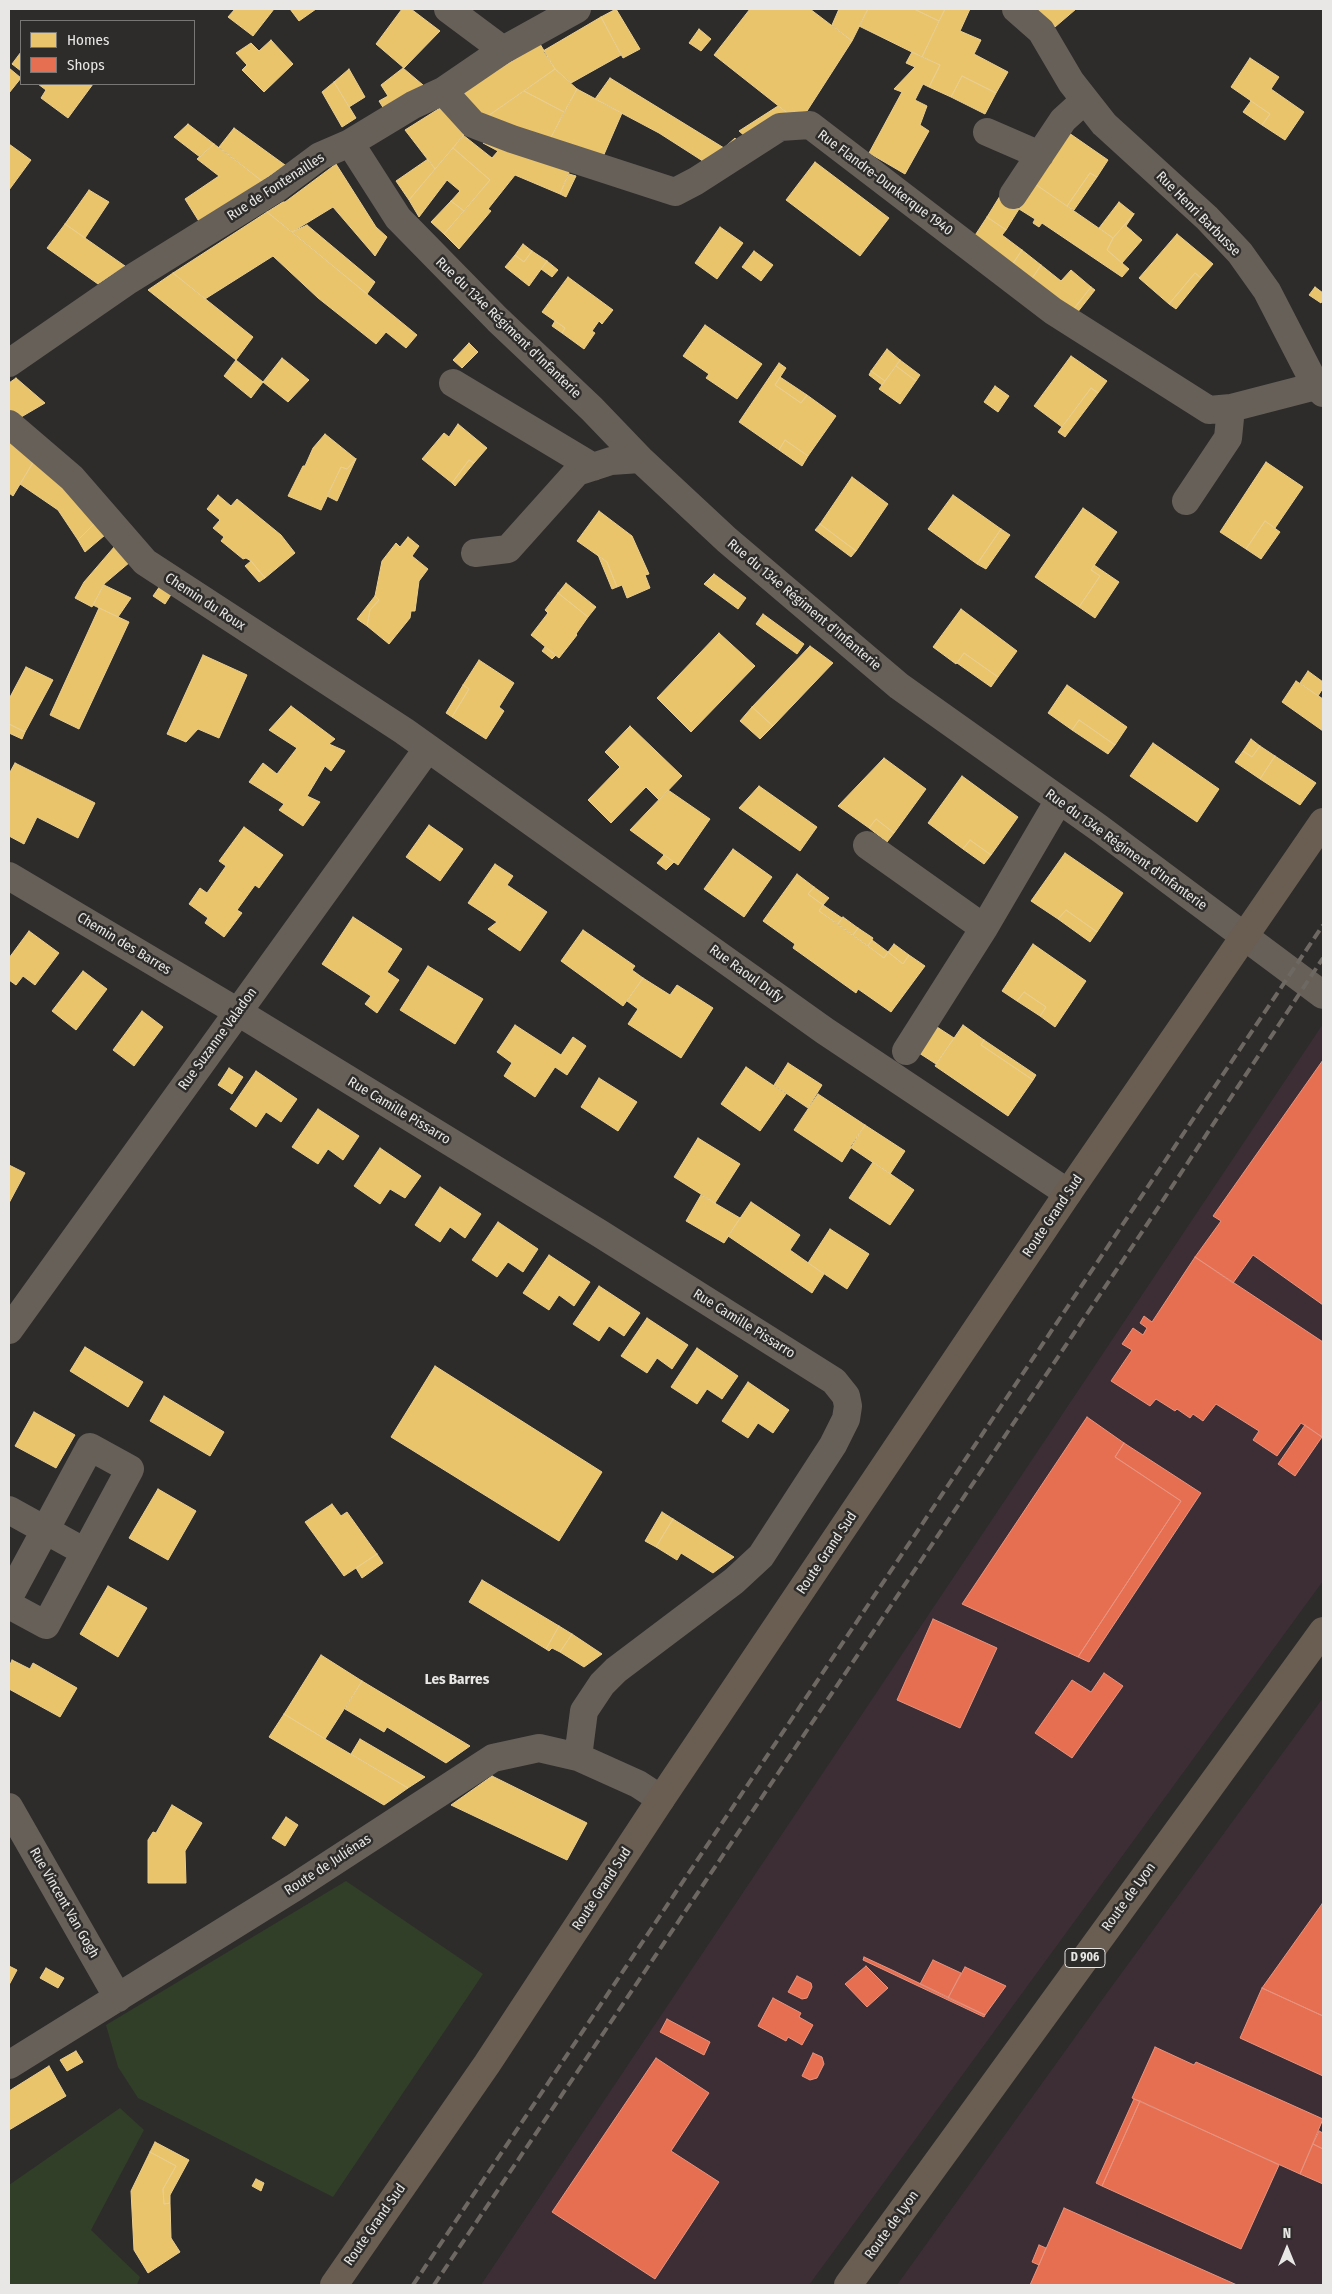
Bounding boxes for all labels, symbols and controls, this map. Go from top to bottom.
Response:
legend [20,20,195,85]
text: Homes [67,31,109,49]
text: Shops [67,56,105,74]
street label: Rue Flandre-Dunkerque 1940 [814,127,956,239]
street label: Rue de Fontenailles [224,149,328,225]
street label: Rue Henri Barbusse [1152,168,1244,260]
street label: Rue du 134e Régiment d'Infanterie [432,254,584,402]
street label: Rue du 134e Régiment d'Infanterie [724,536,884,674]
street label: Chemin du Roux [162,570,248,634]
street label: Rue du 134e Régiment d'Infanterie [1042,786,1210,914]
street label: Chemin des Barres [74,909,174,979]
street label: Rue Raoul Dufy [706,942,786,1006]
street label: Rue Suzanne Valadon [175,984,261,1094]
street label: Rue Camille Pissarro [345,1074,453,1148]
street label: Route Grand Sud [1019,1172,1087,1260]
street label: Rue Camille Pissarro [690,1286,798,1362]
street label: Route Grand Sud [793,1509,861,1597]
district label: Les Barres [425,1671,489,1689]
street label: Route de Juliénas [282,1831,374,1899]
street label: Route Grand Sud [569,1844,635,1934]
street label: Rue Vincent Van Gogh [26,1845,102,1961]
street label: Route de Lyon [1099,1859,1159,1935]
road number: D 906 [1065,1949,1105,1968]
street label: Route Grand Sud [341,2181,409,2269]
street label: Route de Lyon [862,2187,922,2263]
north arrow [1262,2224,1312,2274]
text: N [1283,2225,1291,2242]

